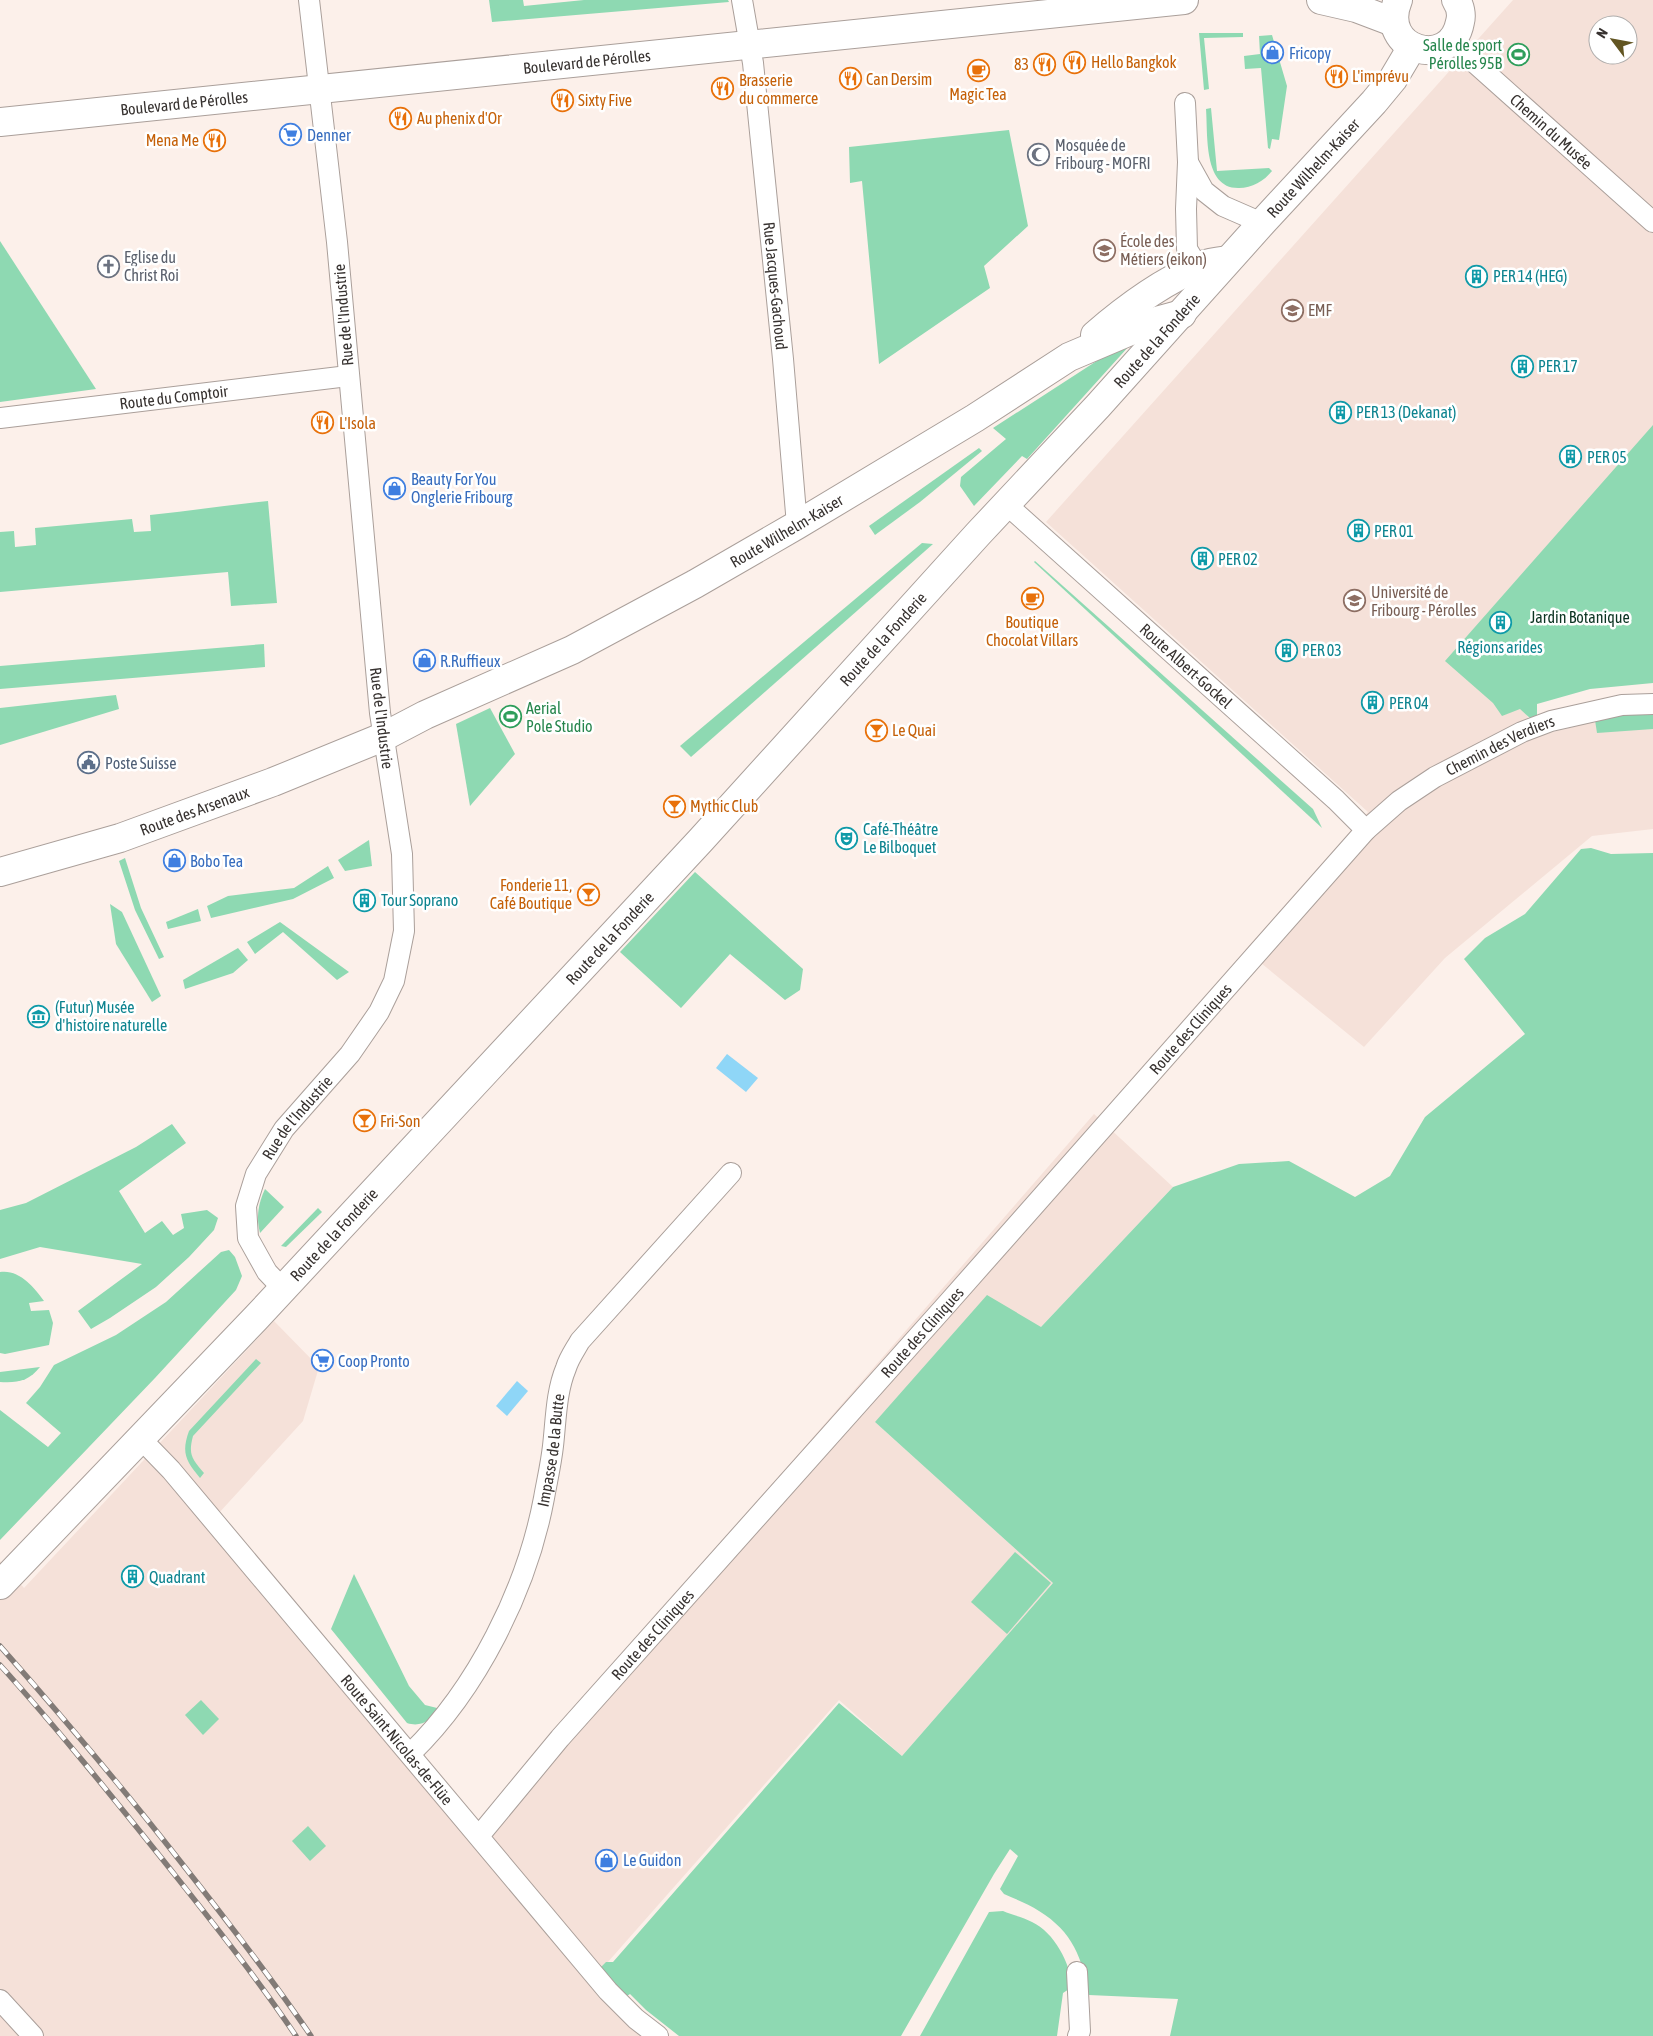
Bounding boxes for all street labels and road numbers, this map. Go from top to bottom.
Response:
street label: Boulevard de Pérolles [522,46,652,77]
street label: Boulevard de Pérolles [119,87,249,119]
street label: Chemin du Musée [1507,90,1596,172]
street label: Route Wilhelm-Kaiser [1263,115,1363,221]
street label: Rue Jacques-Gachoud [760,221,791,351]
street label: Rue de l'Industrie [330,263,356,367]
street label: Route de la Fonderie [1110,290,1203,391]
street label: Route du Comptoir [119,382,229,412]
street label: Route Wilhelm-Kaiser [727,490,846,571]
street label: Route de la Fonderie [836,588,930,690]
street label: Route Albert-Gockel [1136,620,1236,712]
street label: Rue de l'Industrie [367,666,397,770]
street label: Chemin des Verdiers [1443,711,1557,779]
street label: Route des Arsenaux [137,782,252,839]
street label: Route de la Fonderie [562,888,657,988]
street label: Route des Cliniques [1146,980,1235,1078]
street label: Rue de l'Industrie [258,1072,336,1163]
street label: Route de la Fonderie [286,1184,381,1285]
street label: Route des Cliniques [877,1283,967,1381]
street label: Impasse de la Butte [533,1392,568,1508]
street label: Route des Cliniques [608,1585,698,1683]
street label: Route Saint-Nicolas-de-Flüe [338,1671,457,1808]

